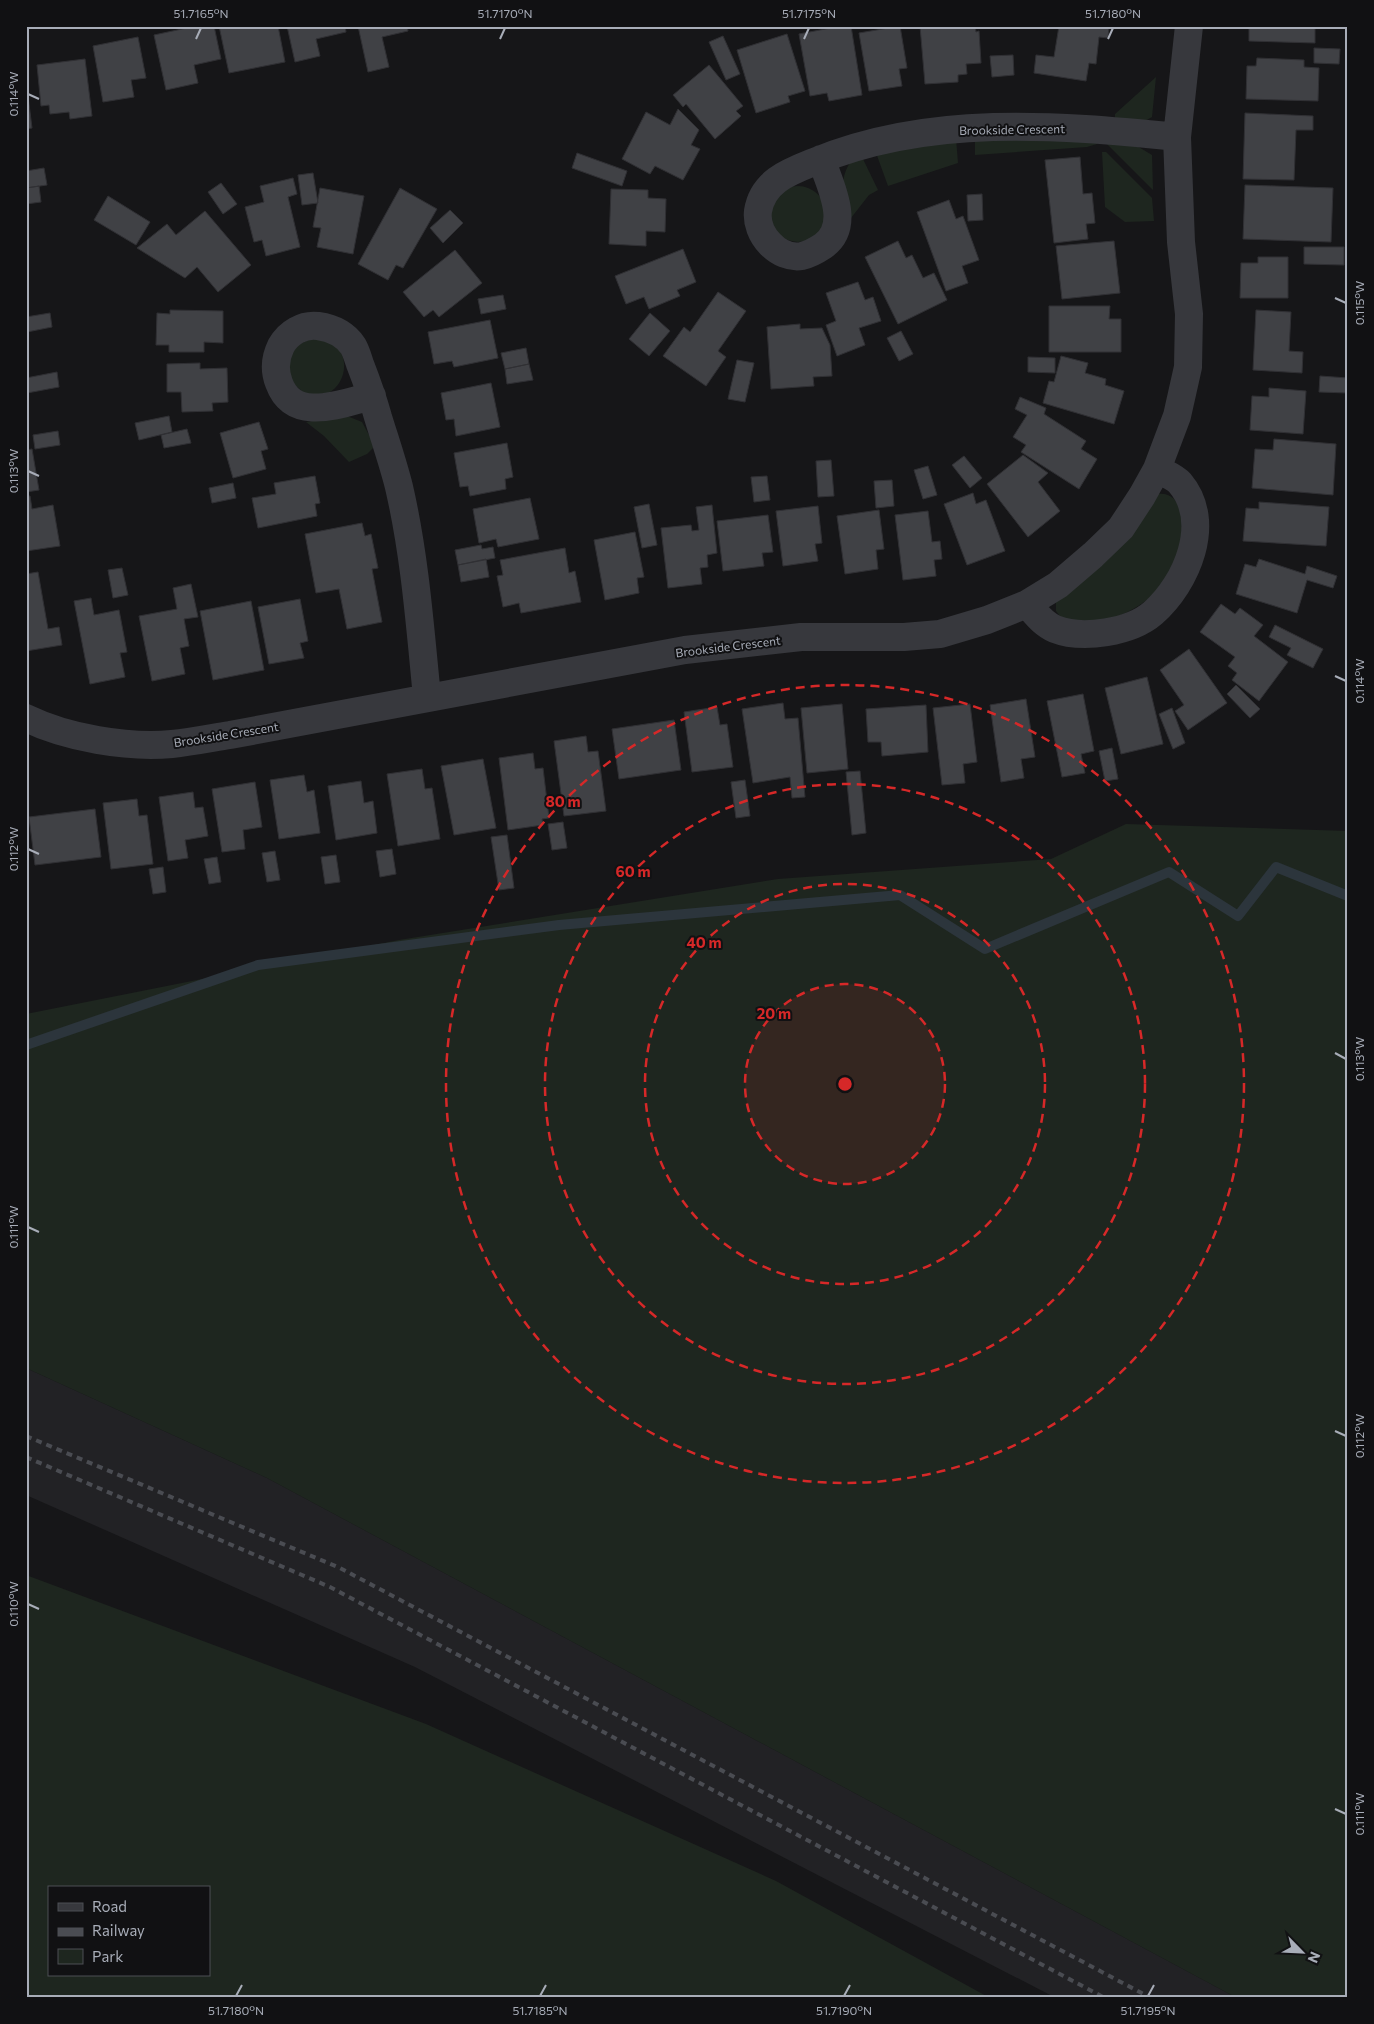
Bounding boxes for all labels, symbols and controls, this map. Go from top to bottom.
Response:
text: 51.7165°N [173,6,229,20]
text: 51.7170°N [477,6,533,20]
text: 51.7175°N [782,6,836,20]
text: 51.7180°N [1085,6,1141,20]
text: 0.114°W [6,72,20,116]
street label: Brookside Crescent [959,121,1065,137]
text: 0.115°W [1352,281,1366,325]
text: 0.113°W [6,449,20,493]
street label: Brookside Crescent [675,633,782,659]
text: 0.114°W [1352,659,1366,703]
street label: Brookside Crescent [173,719,279,749]
text: 80 m [545,792,581,810]
text: 0.112°W [6,827,20,871]
text: 60 m [615,862,651,880]
text: 40 m [686,933,722,951]
text: 20 m [757,1004,791,1022]
text: 0.113°W [1352,1037,1366,1081]
centre of rings [836,1075,854,1093]
text: 0.111°W [6,1206,20,1248]
text: 0.112°W [1352,1414,1366,1458]
text: 0.110°W [6,1581,20,1627]
text: 0.111°W [1352,1793,1366,1835]
legend [48,1886,210,1976]
text: Road [92,1897,127,1915]
text: Railway [92,1921,145,1939]
north arrow [1276,1926,1326,1976]
text: Park [92,1947,123,1965]
text: N [1304,1949,1324,1966]
text: 51.7180°N [208,2003,264,2017]
text: 51.7185°N [512,2003,568,2017]
text: 51.7190°N [816,2003,872,2017]
text: 51.7195°N [1120,2003,1176,2017]

